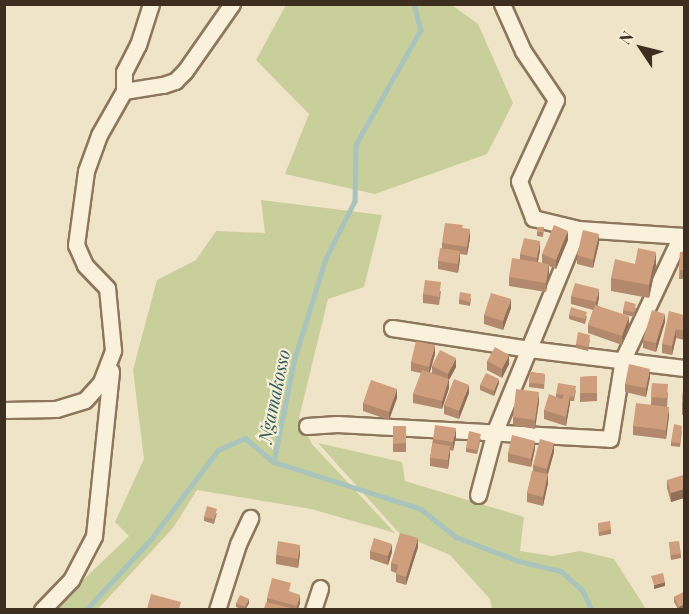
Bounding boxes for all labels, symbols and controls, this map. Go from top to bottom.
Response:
north arrow [611,18,671,78]
text: N [614,27,638,48]
water label: Ngamakosso [254,348,294,444]

